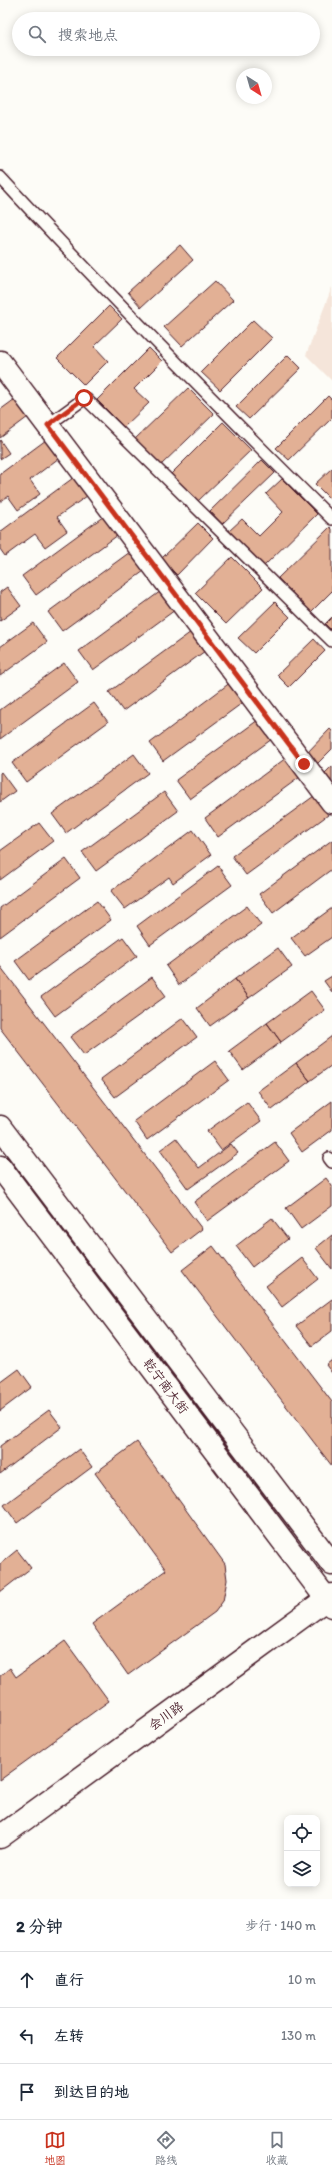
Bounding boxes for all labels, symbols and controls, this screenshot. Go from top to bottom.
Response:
search box [12,12,320,56]
icon: search [26,23,48,45]
text: 搜索地点 [58,26,118,44]
north arrow [236,68,272,104]
route start [75,389,93,407]
route end [295,755,313,773]
street label: 乾宁南大街 [140,1356,192,1416]
street label: 会川路 [146,1698,186,1734]
map controls [284,1815,320,1887]
button: locate [284,1815,320,1851]
button: layers [284,1851,320,1887]
text: 2 分钟 [16,1916,63,1936]
text: 步行 · 140 m [245,1918,316,1933]
icon: ahead [16,1969,38,1991]
text: 直行 [54,1971,84,1989]
text: 10 m [288,1972,316,1987]
icon: left [16,2025,38,2047]
text: 左转 [54,2027,84,2045]
text: 130 m [281,2028,316,2043]
icon: arrive [16,2081,38,2103]
text: 到达目的地 [54,2083,129,2101]
tab: 地图 [44,2129,66,2167]
tab: 路线 [155,2129,177,2167]
tab: 收藏 [266,2129,288,2167]

